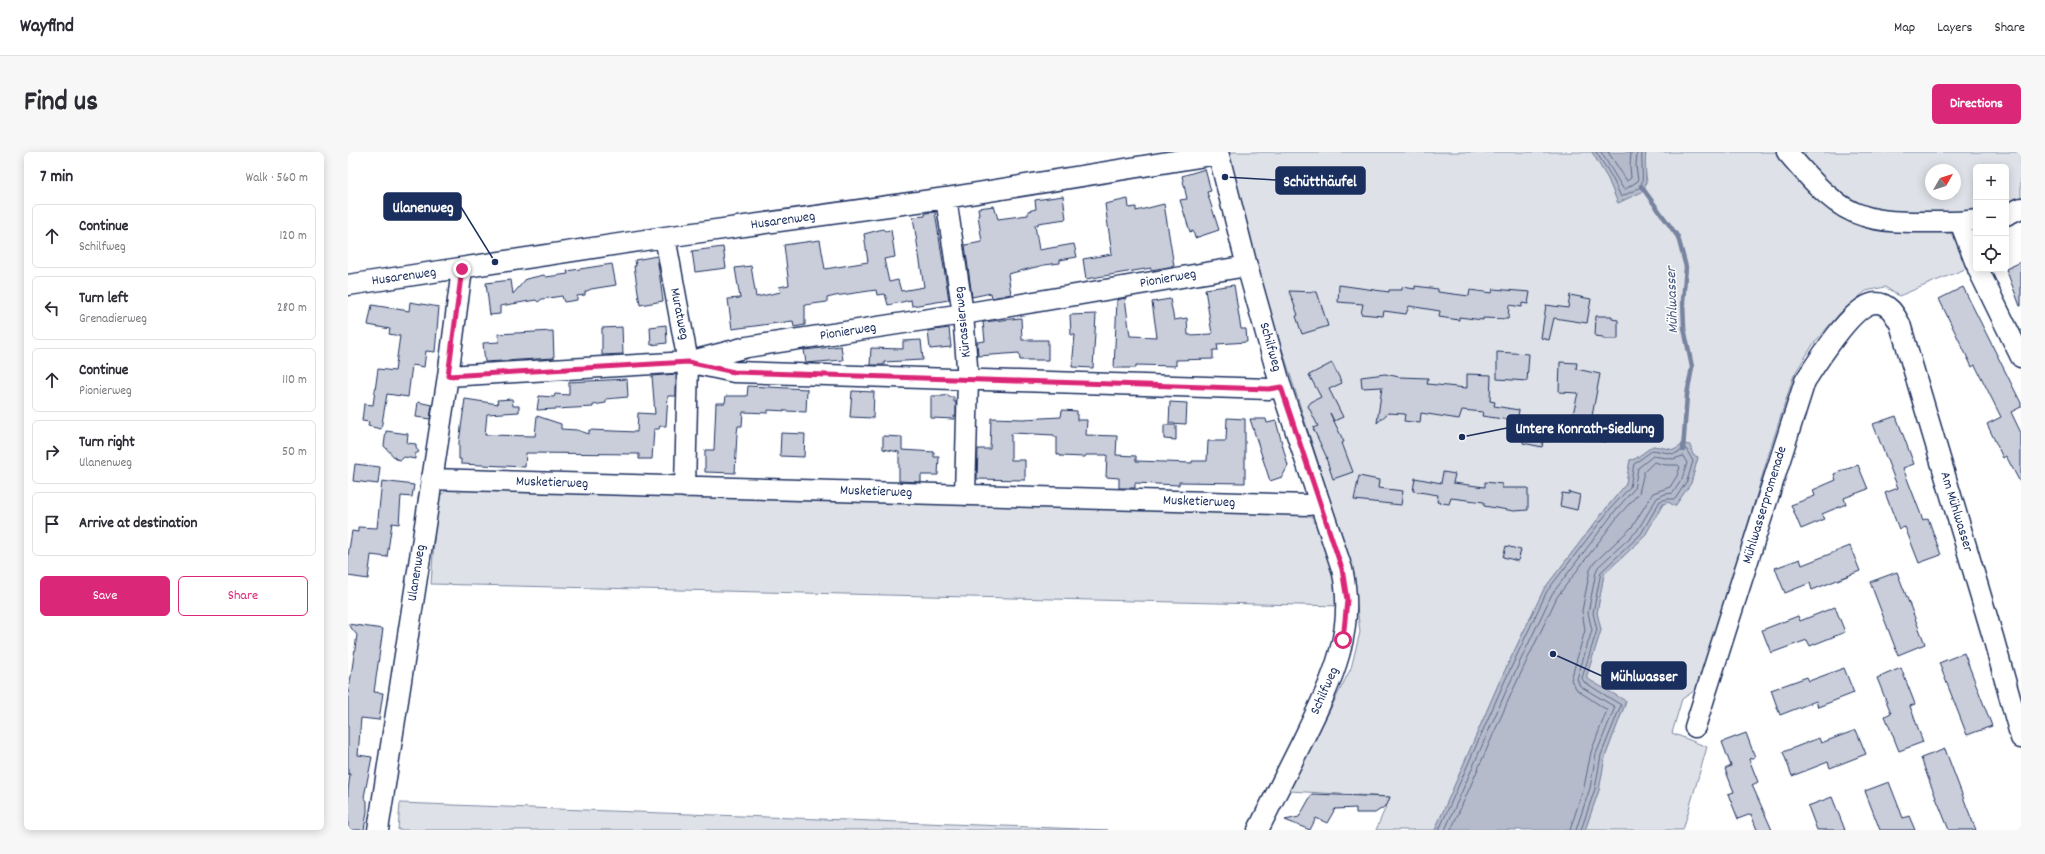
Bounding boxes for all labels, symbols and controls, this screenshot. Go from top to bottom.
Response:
text: Wayfind [20,14,74,41]
text: Map [1894,18,1915,38]
text: Layers [1937,18,1972,38]
text: Share [1994,18,2025,38]
text: Find us [24,84,98,124]
button: Directions [1932,84,2021,124]
north arrow [1925,164,1961,200]
map controls [1973,164,2009,272]
button: + [1973,164,2009,200]
text: 7 min [40,166,73,190]
callout: Schütthäufel [1276,167,1365,194]
text: Walk · 560 m [246,169,308,188]
text: Schütthäufel [1283,172,1357,194]
callout: Ulanenweg [384,193,461,220]
text: Ulanenweg [392,198,454,220]
button: − [1973,200,2009,236]
street label: Husarenweg [750,207,816,235]
text: Continue [79,216,128,238]
icon: ahead [41,225,63,247]
text: 120 m [279,227,307,246]
button: locate [1973,236,2009,272]
text: Schilfweg [79,238,126,257]
route end [453,260,471,278]
street label: Husarenweg [371,263,437,291]
street label: Pionierweg [1138,264,1198,294]
water label: Mühlwasser [1661,265,1685,334]
street label: Muratweg [664,286,694,342]
street label: Kürassierweg [949,286,977,358]
text: Turn left [79,288,128,310]
icon: left [41,297,63,319]
text: 280 m [277,299,307,318]
text: Grenadierweg [79,310,147,329]
street label: Pionierweg [818,318,878,346]
street label: Schilfweg [1253,320,1287,374]
text: Continue [79,360,128,382]
icon: ahead [41,369,63,391]
text: 110 m [282,371,307,390]
text: Pionierweg [79,382,132,401]
callout: Untere Konrath-Siedlung [1507,415,1663,442]
text: Untere Konrath-Siedlung [1515,419,1655,441]
text: Turn right [79,432,135,454]
icon: right [41,441,63,463]
text: 50 m [282,443,307,462]
street label: Mühlwasserpromenade [1738,444,1792,566]
text: Ulanenweg [79,454,132,473]
street label: Am Mühlwasser [1934,469,1978,555]
street label: Musketierweg [515,472,589,494]
street label: Musketierweg [839,481,913,503]
street label: Musketierweg [1162,491,1236,513]
icon: arrive [41,513,63,535]
text: Arrive at destination [79,513,197,535]
street label: Ulanenweg [403,543,431,603]
button: Save [40,576,170,616]
button: Share [178,576,308,616]
route start [1334,631,1352,649]
callout: Mühlwasser [1602,662,1686,689]
street label: Schilfweg [1306,664,1344,718]
text: Mühlwasser [1610,667,1678,689]

